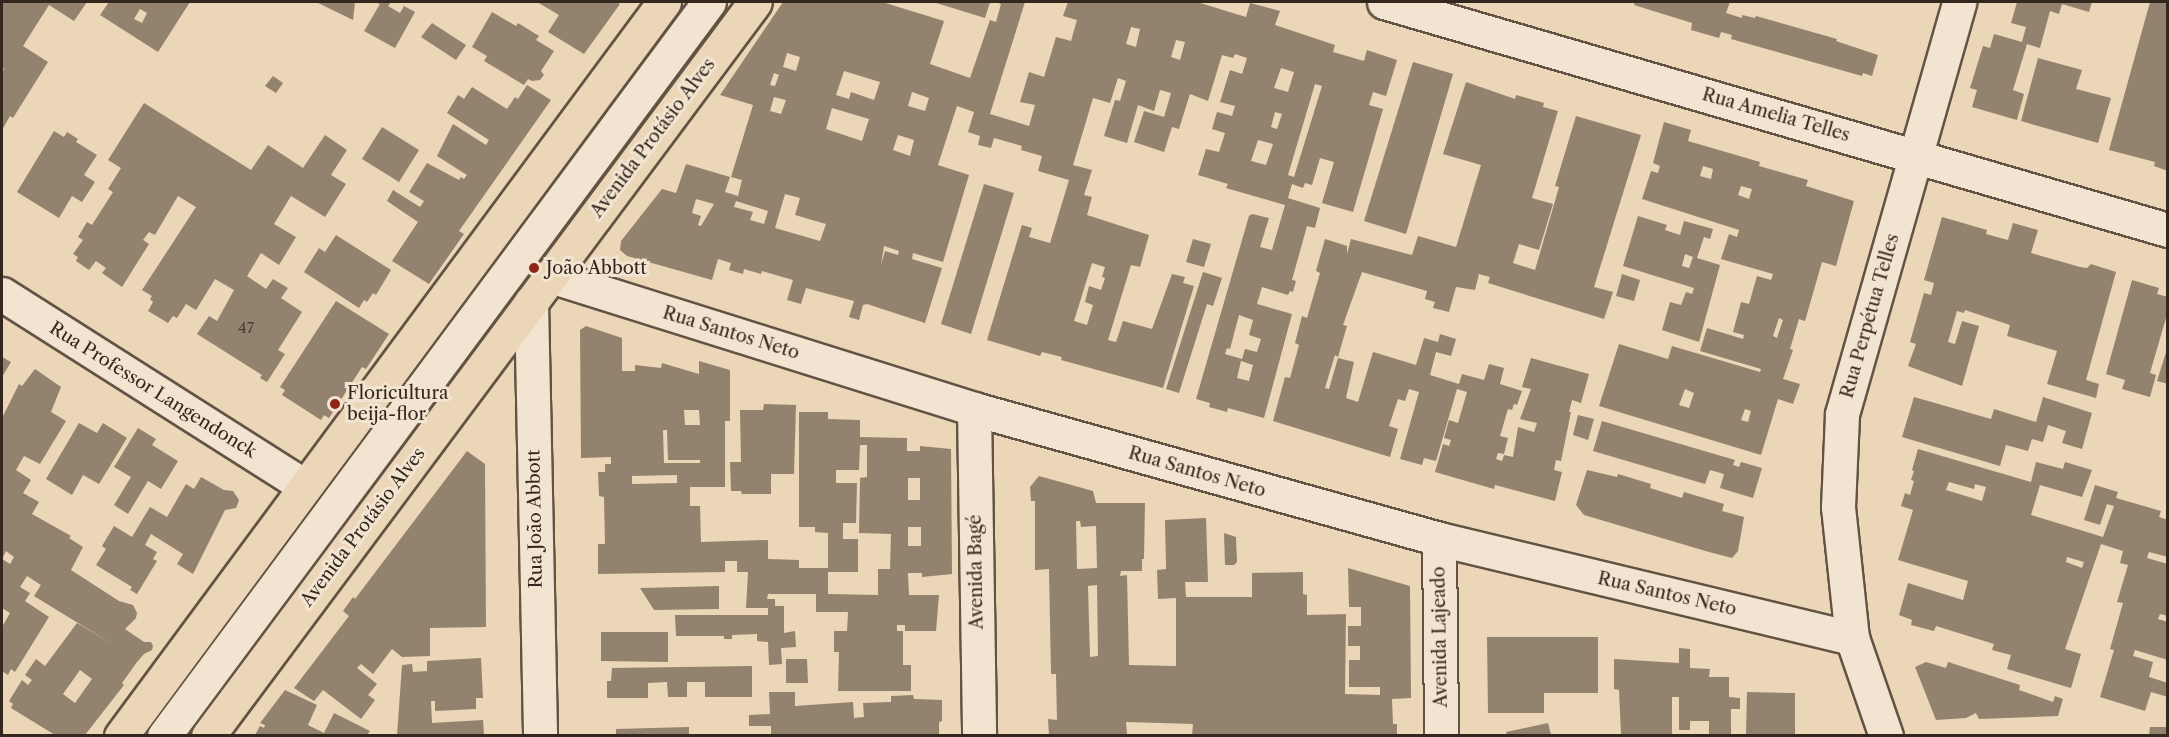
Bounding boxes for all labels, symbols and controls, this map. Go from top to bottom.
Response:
street label: Avenida Protásio Alves [586,54,720,222]
street label: Rua Amelia Telles [1699,83,1853,147]
street label: Rua Perpétua Telles [1836,231,1904,401]
place label: João Abbott [546,257,647,279]
marker: João Abbott [527,261,541,275]
street label: Rua Santos Neto [660,302,802,364]
street label: Rua Professor Langendonck [45,317,261,463]
house number: 47 [238,319,254,337]
place label: Floricultura beija-flor [347,383,448,426]
marker: Floricultura beija-flor [328,397,342,411]
street label: Rua Santos Neto [1126,442,1268,502]
street label: Avenida Protásio Alves [296,443,430,611]
street label: Rua João Abbott [523,449,547,589]
street label: Avenida Bagé [964,514,988,630]
street label: Avenida Lajeado [1428,566,1452,708]
street label: Rua Santos Neto [1595,568,1739,620]

